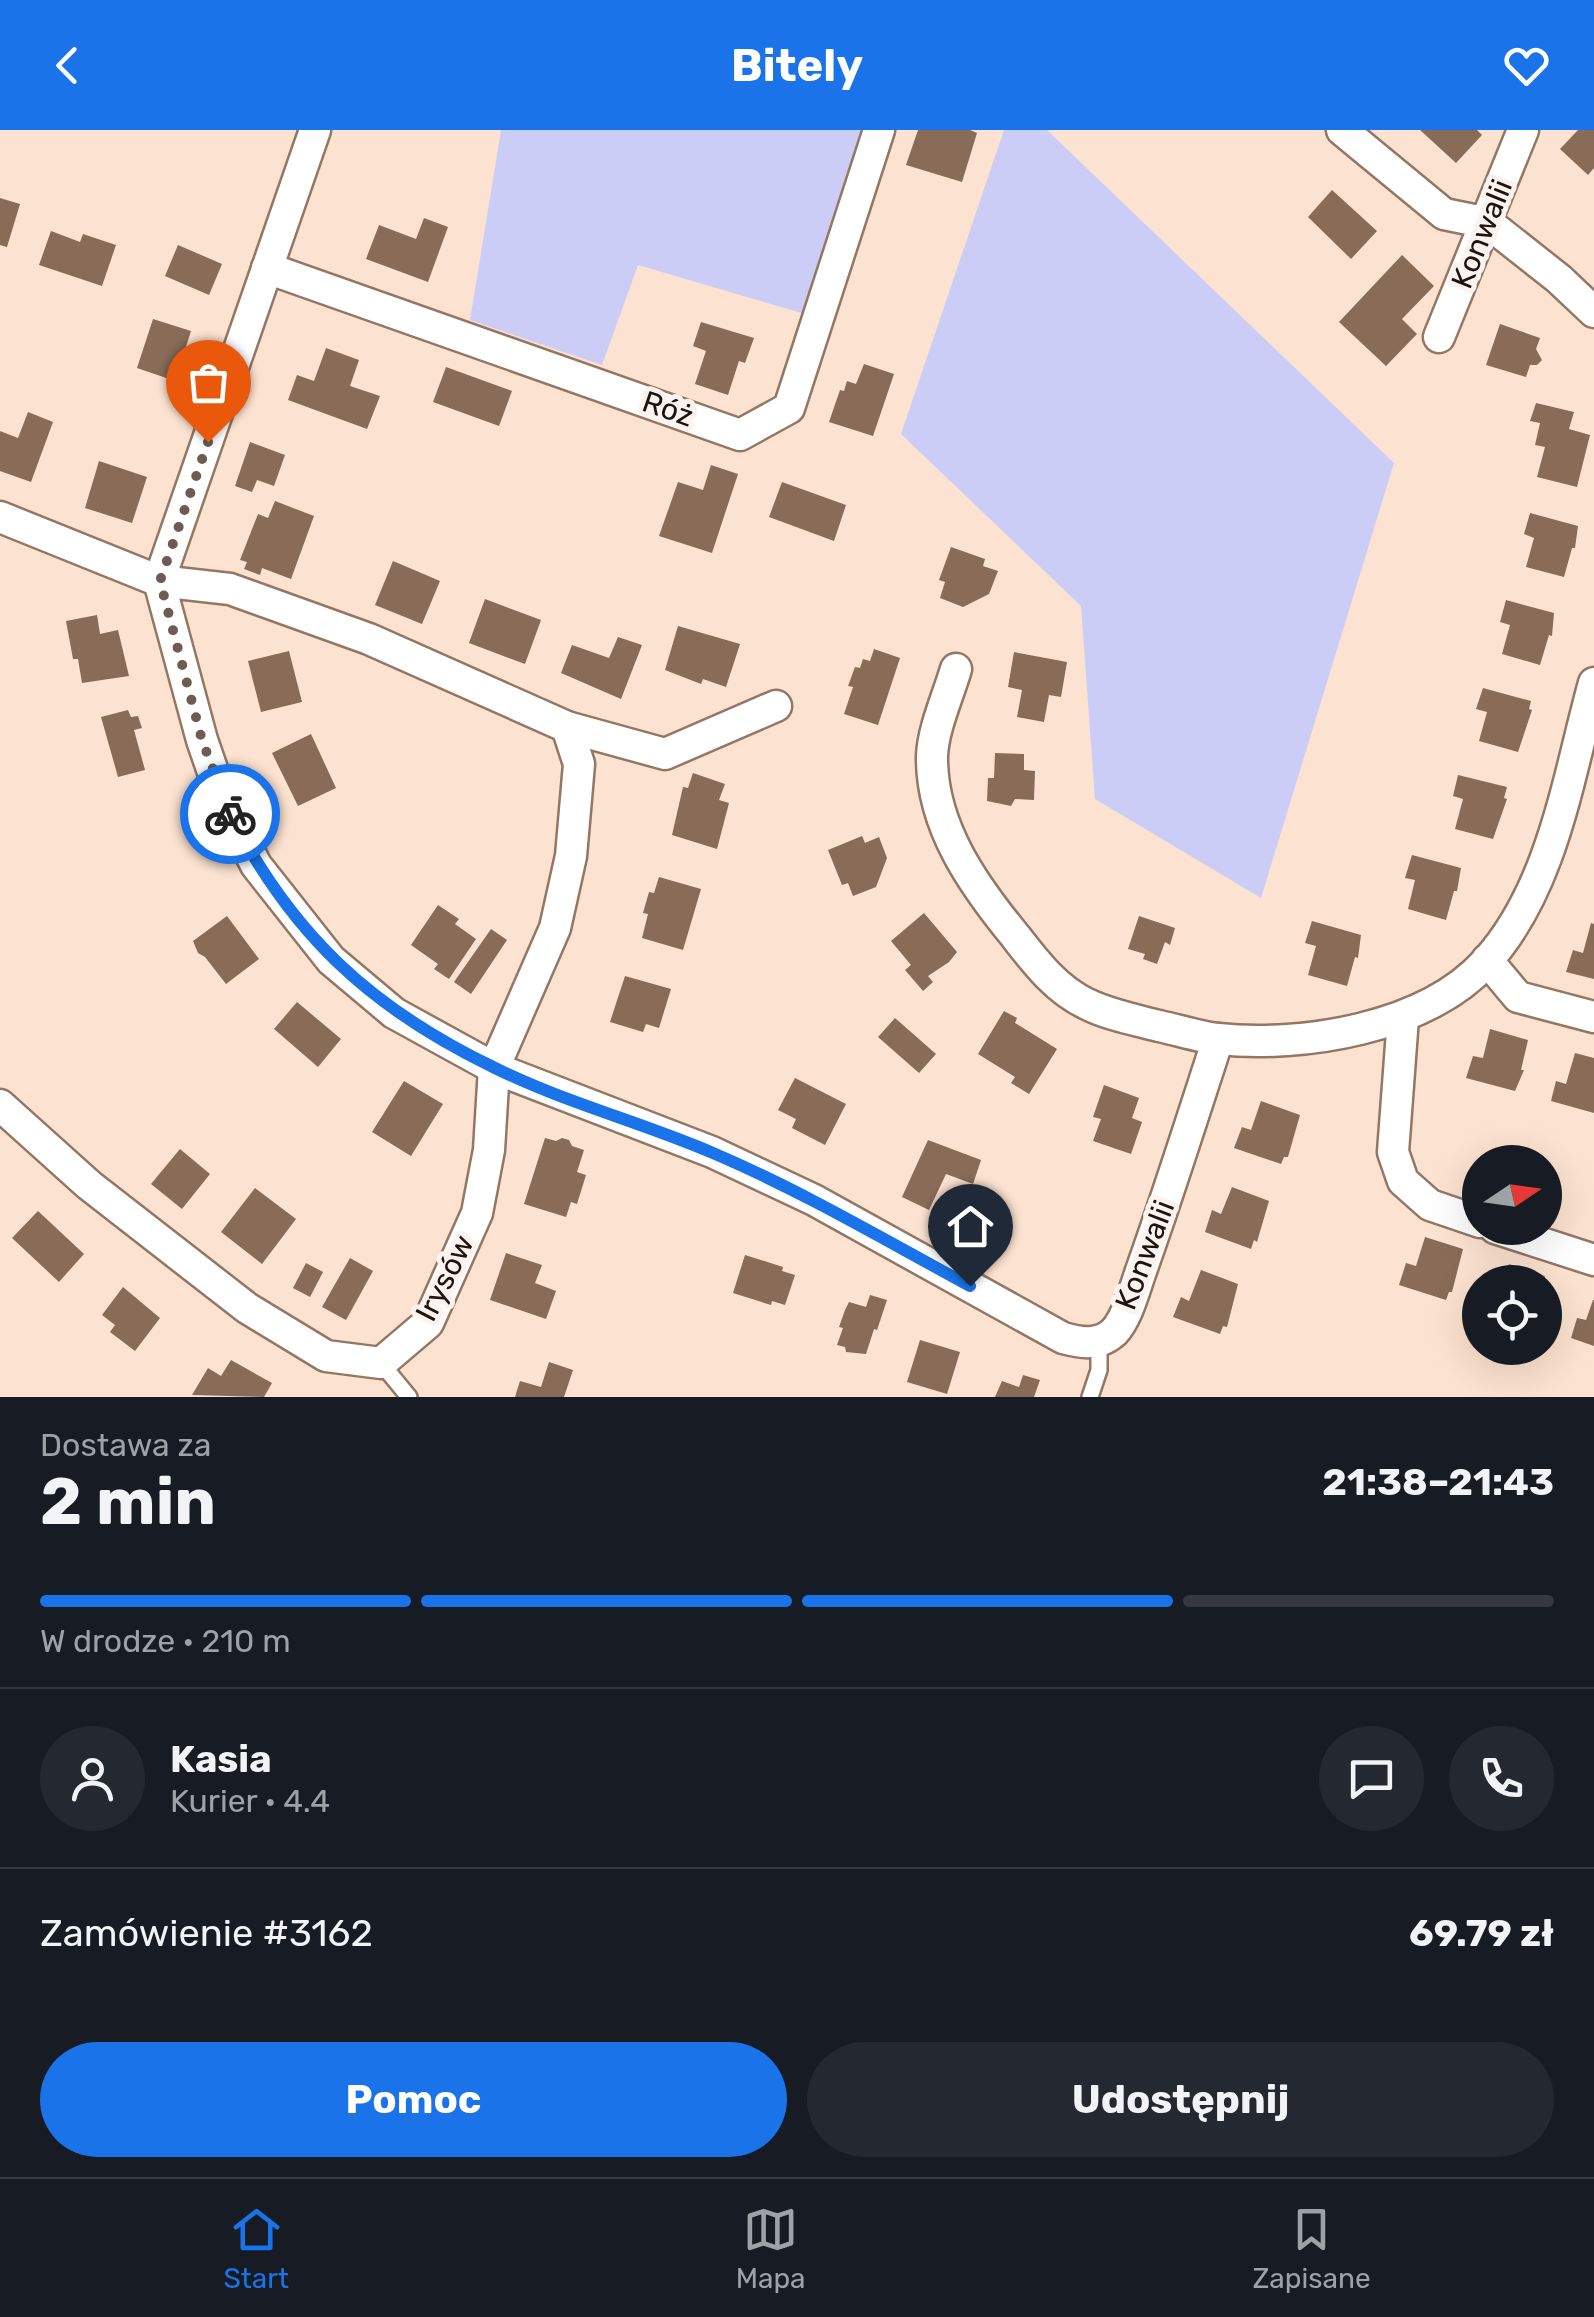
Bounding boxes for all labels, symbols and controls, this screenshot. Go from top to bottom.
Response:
icon: back [40,38,95,93]
icon: heart [1499,38,1554,93]
text: Bitely [731,39,863,92]
street label: Konwalii [1444,174,1520,294]
pin [166,340,251,443]
icon: bag [181,355,236,410]
street label: Róż [638,384,698,434]
courier [180,764,280,864]
icon: bike [203,787,258,842]
north arrow [1462,1145,1562,1245]
map controls [1462,1145,1562,1365]
pin [928,1184,1013,1287]
street label: Konwalii [1108,1195,1182,1315]
icon: home [943,1199,998,1254]
street label: Irysów [408,1229,482,1327]
button: locate [1462,1265,1562,1365]
text: Dostawa za [40,1426,211,1464]
text: 21:38–21:43 [1322,1459,1554,1505]
text: 2 min [40,1463,216,1540]
text: W drodze · 210 m [40,1622,291,1660]
button: person [40,1726,145,1831]
button: chat [1319,1726,1424,1831]
button: phone [1449,1726,1554,1831]
text: Kasia [170,1736,272,1782]
text: Kurier · 4.4 [170,1782,330,1820]
text: Zamówienie #3162 [40,1910,373,1956]
text: 69.79 zł [1409,1910,1554,1956]
button: Pomoc [40,2042,787,2157]
button: Udostępnij [807,2042,1554,2157]
tab: Start [223,2202,289,2295]
tab: Mapa [736,2202,806,2295]
tab: Zapisane [1252,2202,1371,2295]

